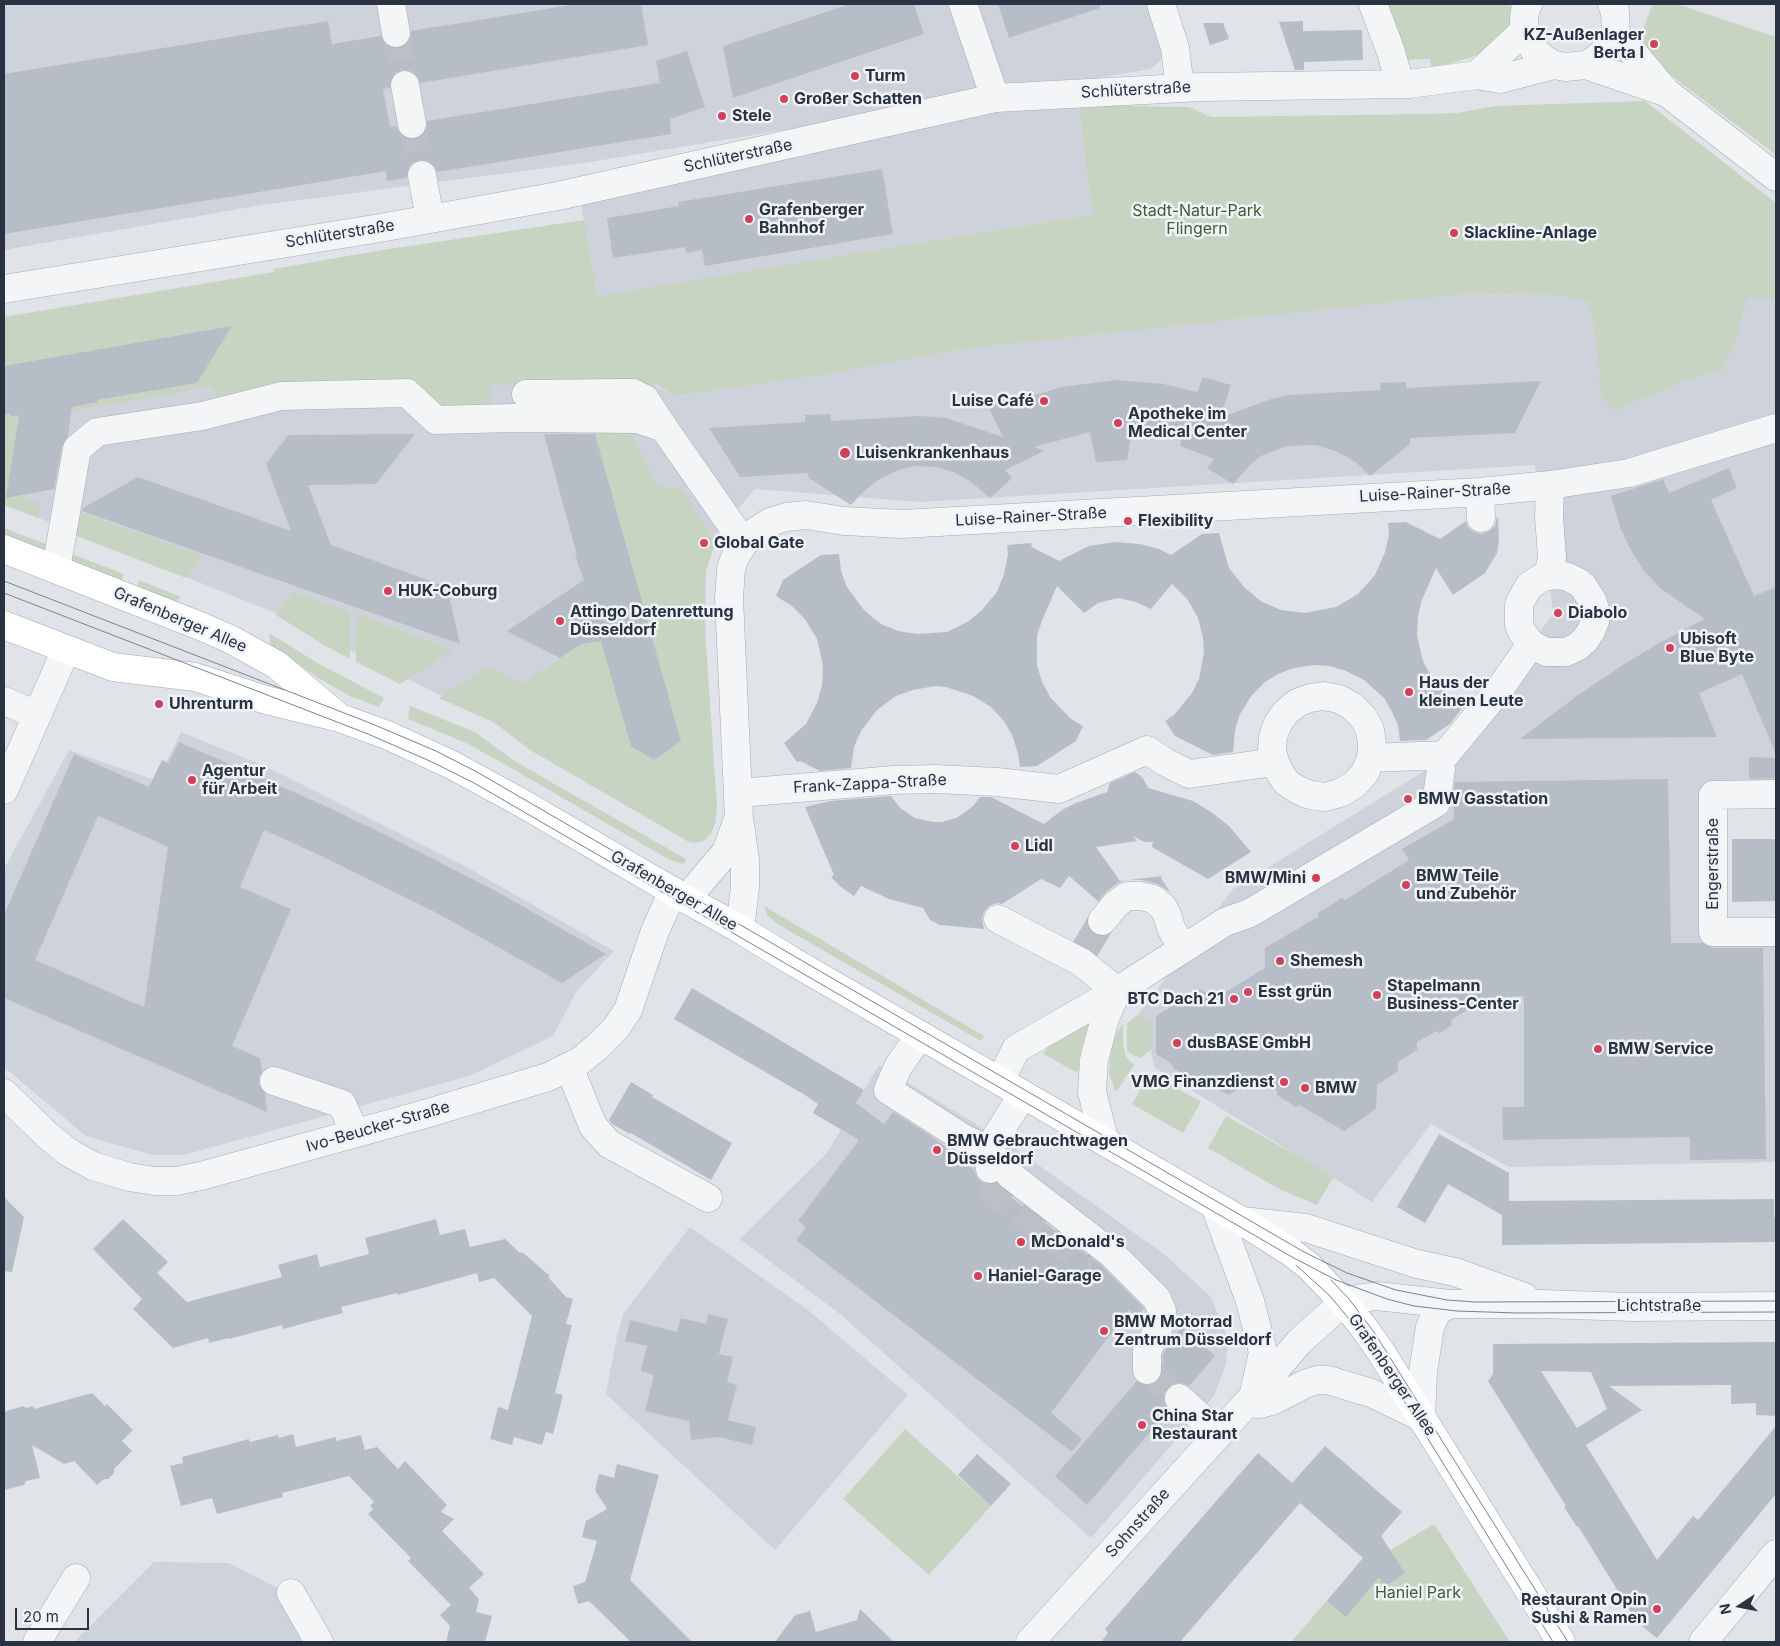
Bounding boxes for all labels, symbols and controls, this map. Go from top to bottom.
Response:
place label: KZ-Außenlager Berta I [1524,25,1644,63]
marker: KZ-Außenlager Berta I [1648,38,1660,50]
place label: Turm [865,66,906,86]
marker: Turm [849,70,861,82]
street label: Schlüterstraße [1080,78,1192,102]
place label: Großer Schatten [794,89,922,109]
marker: Großer Schatten [778,93,790,105]
place label: Stele [732,106,772,126]
marker: Stele [716,110,728,122]
street label: Schlüterstraße [682,135,794,177]
place label: Grafenberger Bahnhof [759,200,864,238]
park label: Stadt-Natur-Park Flingern [1132,201,1262,239]
marker: Grafenberger Bahnhof [743,213,755,225]
street label: Schlüterstraße [284,216,396,252]
place label: Slackline-Anlage [1464,223,1597,243]
marker: Slackline-Anlage [1448,227,1460,239]
place label: Luise Café [952,391,1034,411]
marker: Luise Café [1038,395,1050,407]
place label: Apotheke im Medical Center [1128,404,1247,442]
marker: Apotheke im Medical Center [1112,417,1124,429]
place label: Luisenkrankenhaus [856,443,1009,463]
marker: Luisenkrankenhaus [838,446,852,460]
street label: Luise-Rainer-Straße [1359,479,1511,507]
street label: Luise-Rainer-Straße [955,503,1107,531]
place label: Flexibility [1138,511,1213,531]
marker: Flexibility [1122,515,1134,527]
place label: Global Gate [714,533,804,553]
marker: Global Gate [698,537,710,549]
place label: HUK-Coburg [398,581,497,601]
street label: Grafenberger Allee [110,583,250,657]
marker: HUK-Coburg [382,585,394,597]
place label: Attingo Datenrettung Düsseldorf [570,602,734,640]
place label: Diabolo [1568,603,1627,623]
marker: Diabolo [1552,607,1564,619]
marker: Attingo Datenrettung Düsseldorf [554,615,566,627]
place label: Ubisoft Blue Byte [1680,629,1754,667]
marker: Ubisoft Blue Byte [1664,642,1676,654]
place label: Haus der kleinen Leute [1419,673,1524,711]
marker: Haus der kleinen Leute [1403,686,1415,698]
place label: Uhrenturm [169,694,253,714]
marker: Uhrenturm [153,698,165,710]
place label: Agentur für Arbeit [202,761,277,799]
street label: Frank-Zappa-Straße [793,770,947,798]
marker: Agentur für Arbeit [186,774,198,786]
place label: BMW Gasstation [1418,789,1548,809]
marker: BMW Gasstation [1402,793,1414,805]
street label: Engerstraße [1703,818,1723,910]
place label: Lidl [1025,836,1053,856]
marker: Lidl [1009,840,1021,852]
street label: Grafenberger Allee [607,847,741,935]
place label: BMW Teile und Zubehör [1416,866,1516,904]
place label: BMW/Mini [1225,868,1306,888]
marker: BMW/Mini [1310,872,1322,884]
marker: BMW Teile und Zubehör [1400,879,1412,891]
place label: Shemesh [1290,951,1363,971]
marker: Shemesh [1274,955,1286,967]
place label: Stapelmann Business-Center [1387,976,1519,1014]
place label: Esst grün [1258,982,1332,1002]
marker: Esst grün [1242,986,1254,998]
place label: BTC Dach 21 [1128,989,1224,1009]
marker: Stapelmann Business-Center [1371,989,1383,1001]
marker: BTC Dach 21 [1228,993,1240,1005]
place label: dusBASE GmbH [1187,1033,1311,1053]
marker: dusBASE GmbH [1171,1037,1183,1049]
place label: BMW Service [1608,1039,1714,1059]
marker: BMW Service [1592,1043,1604,1055]
place label: VMG Finanzdienst [1131,1072,1274,1092]
marker: VMG Finanzdienst [1278,1076,1290,1088]
place label: BMW [1315,1078,1357,1098]
marker: BMW [1299,1082,1311,1094]
street label: Ivo-Beucker-Straße [304,1097,452,1157]
place label: BMW Gebrauchtwagen Düsseldorf [947,1131,1128,1169]
marker: BMW Gebrauchtwagen Düsseldorf [931,1144,943,1156]
place label: McDonald's [1031,1232,1125,1252]
marker: McDonald's [1015,1236,1027,1248]
place label: Haniel-Garage [988,1266,1101,1286]
marker: Haniel-Garage [972,1270,984,1282]
street label: Lichtstraße [1617,1296,1701,1316]
street label: Grafenberger Allee [1344,1310,1440,1440]
place label: BMW Motorrad Zentrum Düsseldorf [1114,1312,1271,1350]
marker: BMW Motorrad Zentrum Düsseldorf [1098,1325,1110,1337]
place label: China Star Restaurant [1152,1406,1237,1444]
marker: China Star Restaurant [1136,1419,1148,1431]
street label: Sohnstraße [1102,1484,1174,1562]
north arrow [1715,1581,1765,1631]
park label: Haniel Park [1375,1583,1461,1603]
place label: Restaurant Opin Sushi & Ramen [1521,1590,1647,1628]
scale bar [18,1598,91,1630]
text: N [1715,1602,1734,1616]
marker: Restaurant Opin Sushi & Ramen [1651,1603,1663,1615]
text: 20 m [23,1607,59,1626]

